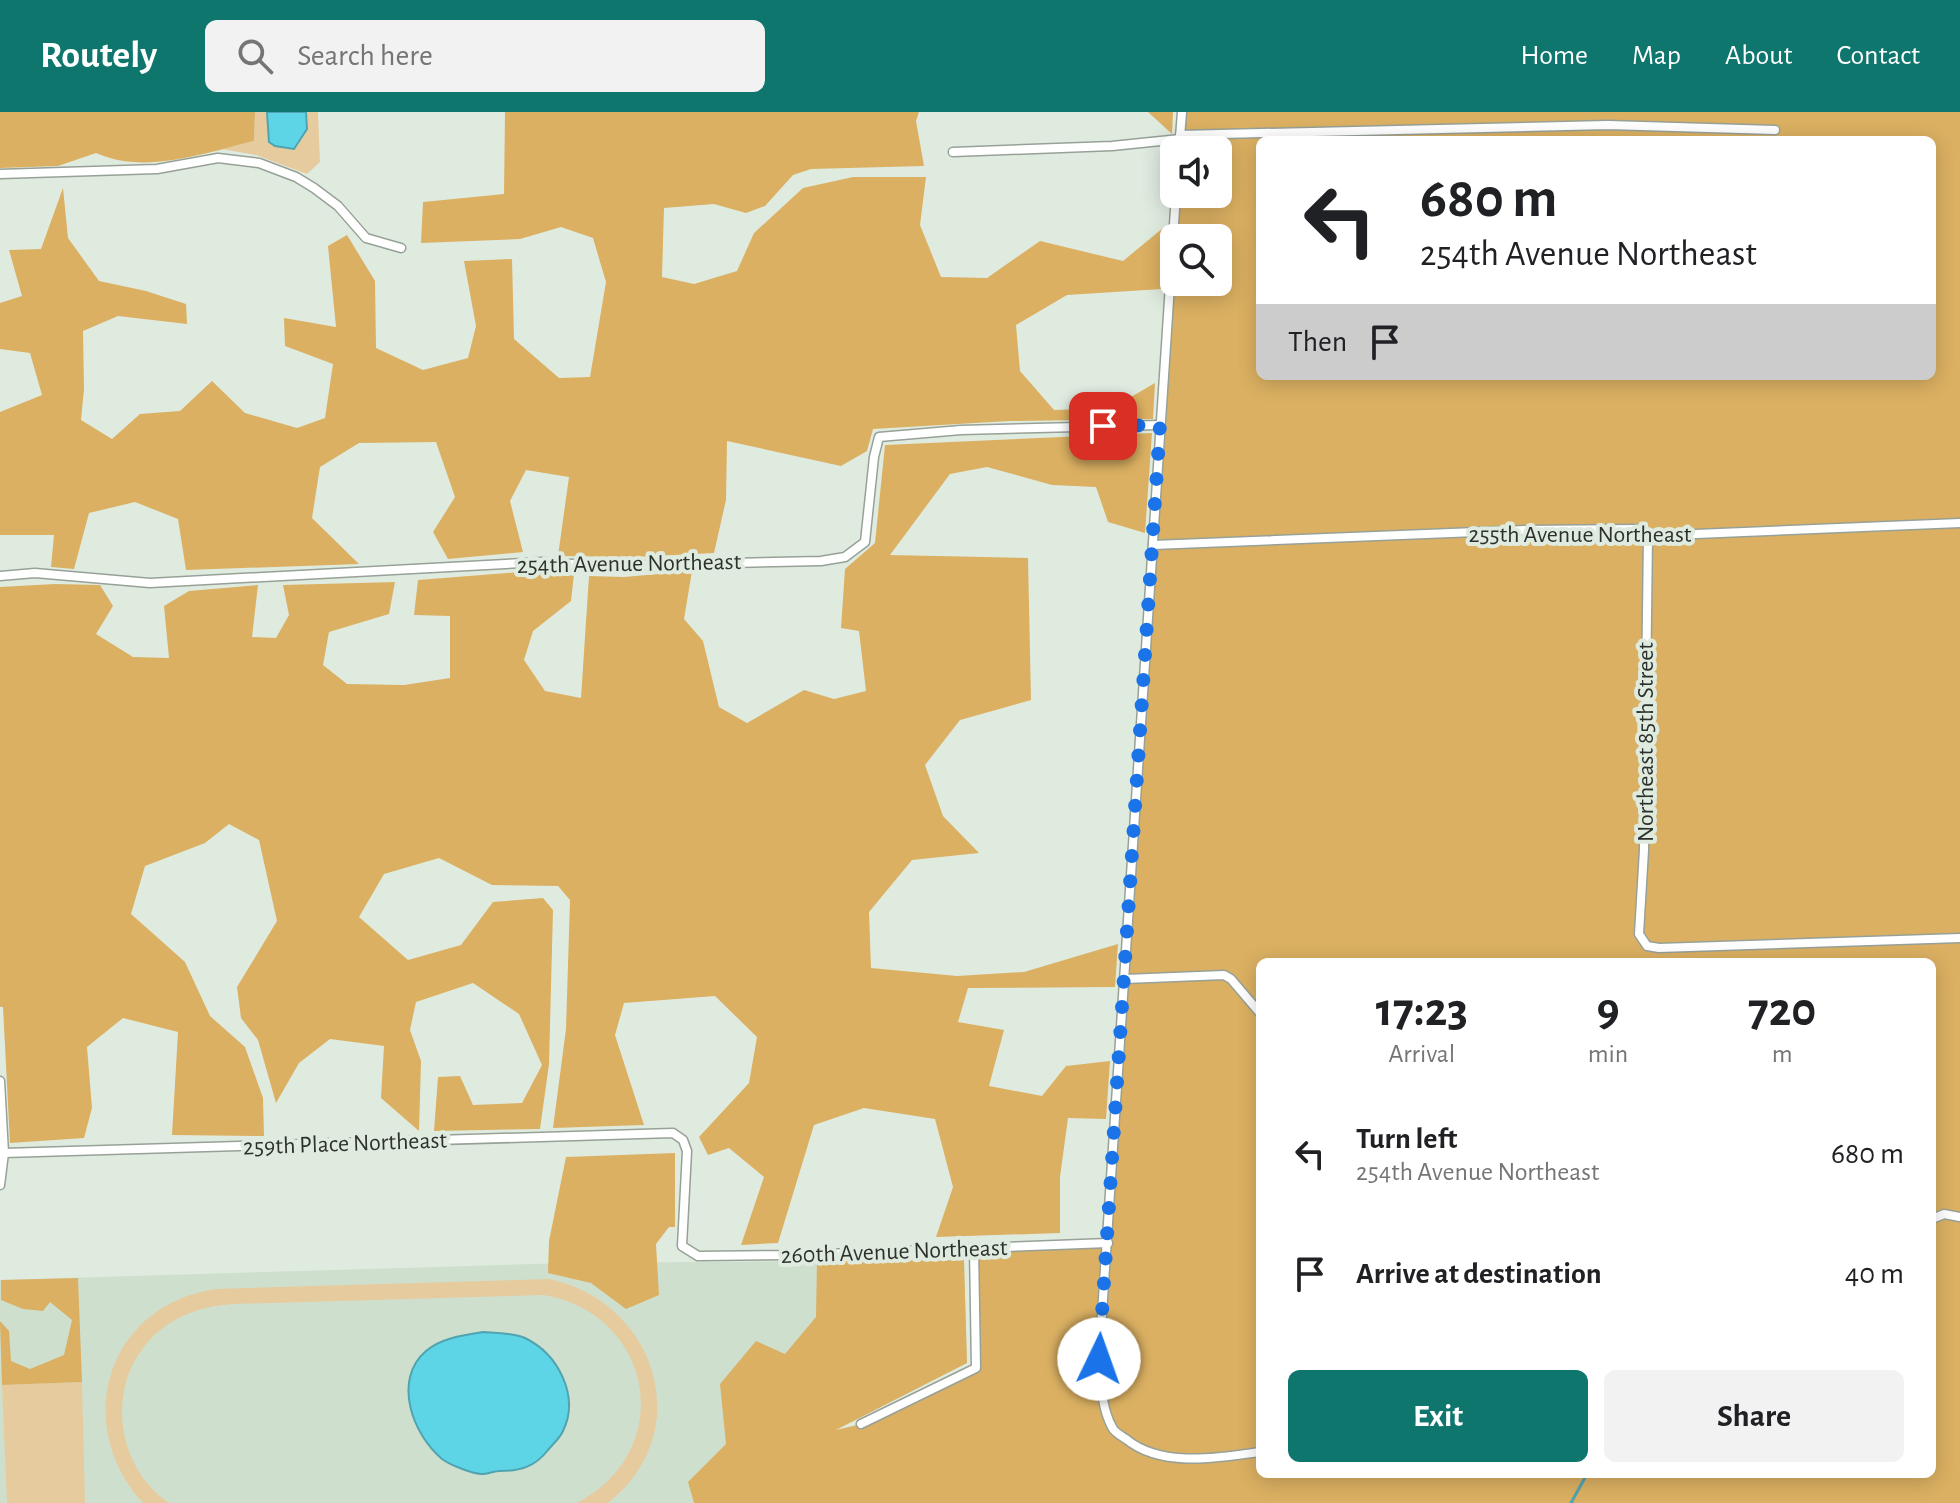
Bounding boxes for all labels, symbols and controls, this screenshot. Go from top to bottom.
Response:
search box [205,20,765,92]
icon: search [233,34,277,78]
text: Routely [40,37,157,75]
text: Search here [297,41,433,71]
text: Home [1521,42,1588,70]
text: Map [1632,42,1681,70]
text: About [1725,42,1793,70]
text: Contact [1837,42,1920,70]
map controls [1160,136,1232,296]
button: sound [1160,136,1232,208]
icon: left [1288,168,1392,272]
text: 680 m [1420,171,1557,227]
button: search [1160,224,1232,296]
text: 254th Avenue Northeast [1420,236,1757,272]
icon: arrive [1363,320,1407,364]
text: Then [1288,327,1347,357]
pin [1069,392,1137,460]
icon: arrive [1081,404,1125,448]
street label: 255th Avenue Northeast [1468,523,1692,547]
street label: 254th Avenue Northeast [517,550,742,578]
street label: Northeast 85th Street [1634,642,1658,842]
text: 17:23 [1376,987,1468,1035]
text: 9 [1596,987,1620,1035]
text: 720 [1748,987,1816,1035]
text: Arrival [1388,1041,1455,1067]
text: min [1588,1041,1628,1067]
text: m [1772,1041,1793,1067]
text: Turn left [1356,1124,1457,1154]
street label: 259th Place Northeast [243,1128,448,1160]
icon: left [1288,1132,1332,1176]
text: 680 m [1831,1139,1904,1169]
text: 254th Avenue Northeast [1356,1159,1599,1185]
street label: 260th Avenue Northeast [780,1236,1008,1268]
icon: arrive [1288,1252,1332,1296]
text: Arrive at destination [1356,1259,1602,1289]
text: 40 m [1845,1259,1904,1289]
position arrow [1057,1317,1141,1401]
button: Exit [1288,1370,1588,1462]
button: Share [1604,1370,1904,1462]

